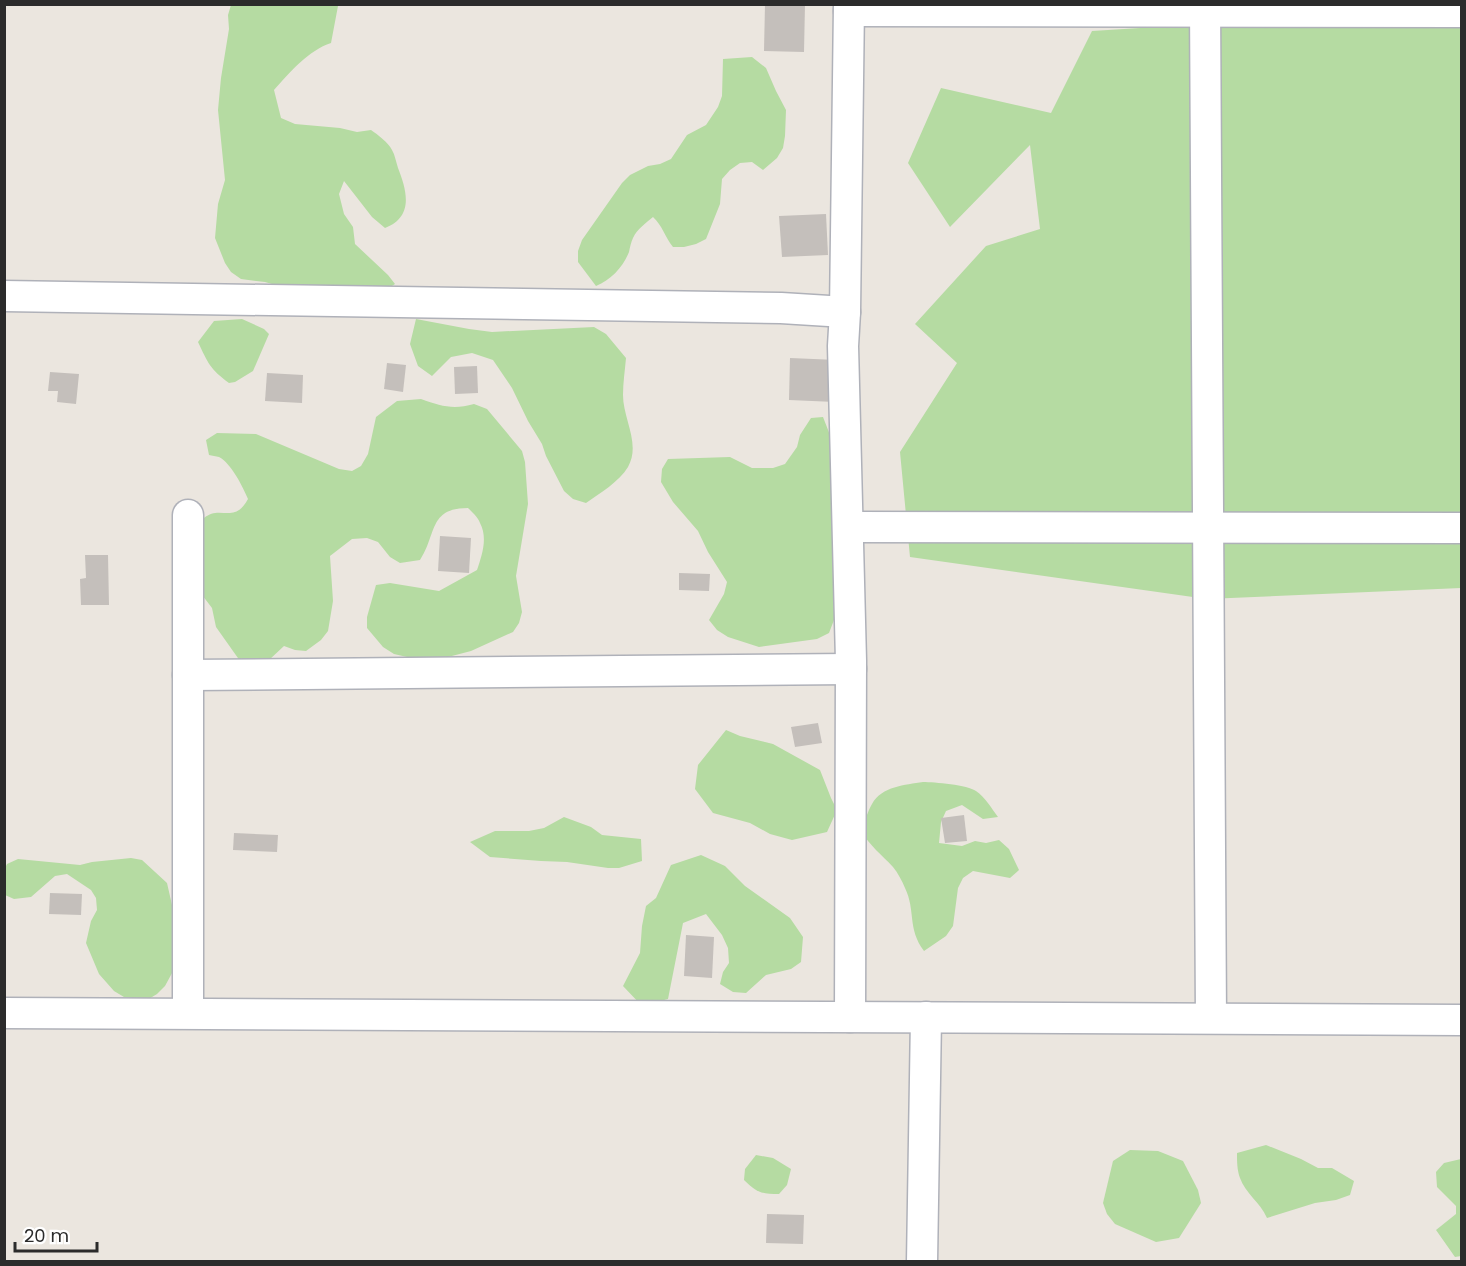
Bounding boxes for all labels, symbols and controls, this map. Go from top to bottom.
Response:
scale bar [15,1215,98,1253]
text: 20 m [24,1223,69,1248]

